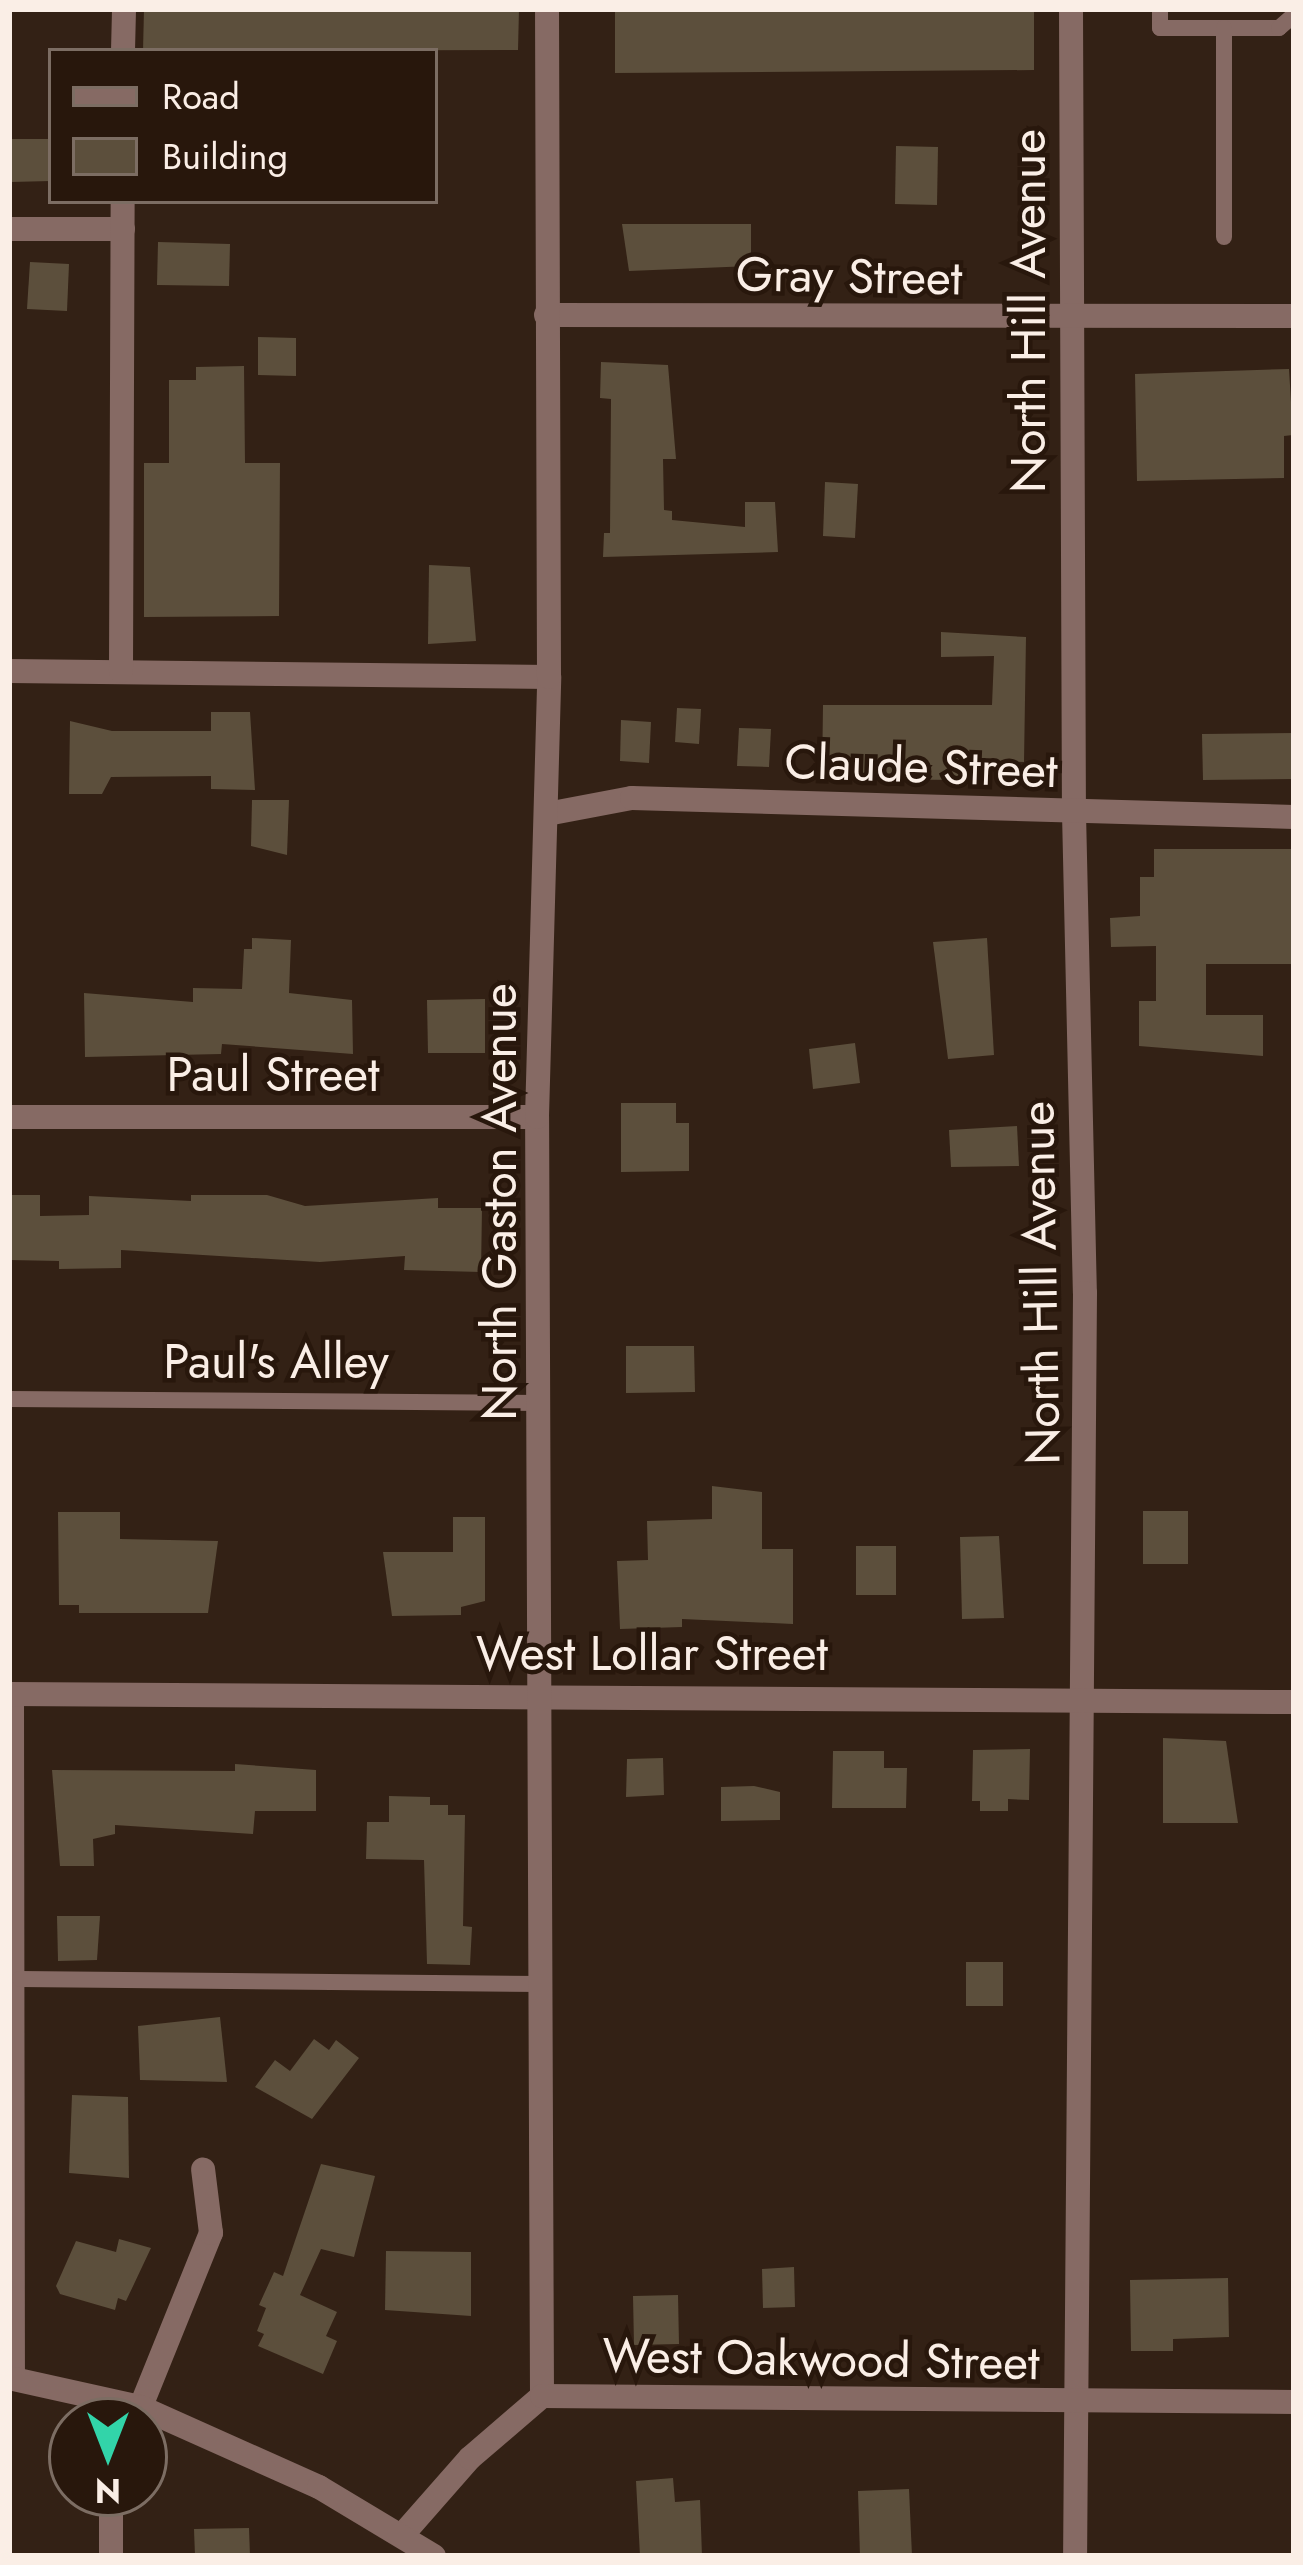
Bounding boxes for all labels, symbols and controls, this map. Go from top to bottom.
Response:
legend [48,48,438,204]
text: Road [162,70,240,122]
street label: North Hill Avenue [1000,129,1058,493]
text: Building [162,130,288,182]
street label: Gray Street [735,245,963,307]
street label: Claude Street [783,732,1059,800]
street label: North Gaston Avenue [471,983,529,1421]
street label: Paul Street [166,1046,380,1104]
street label: North Hill Avenue [1008,1101,1072,1465]
street label: Paul's Alley [163,1333,389,1391]
street label: West Lollar Street [476,1625,828,1683]
street label: West Oakwood Street [602,2326,1040,2392]
north arrow [48,2397,168,2517]
text: N [95,2467,121,2514]

